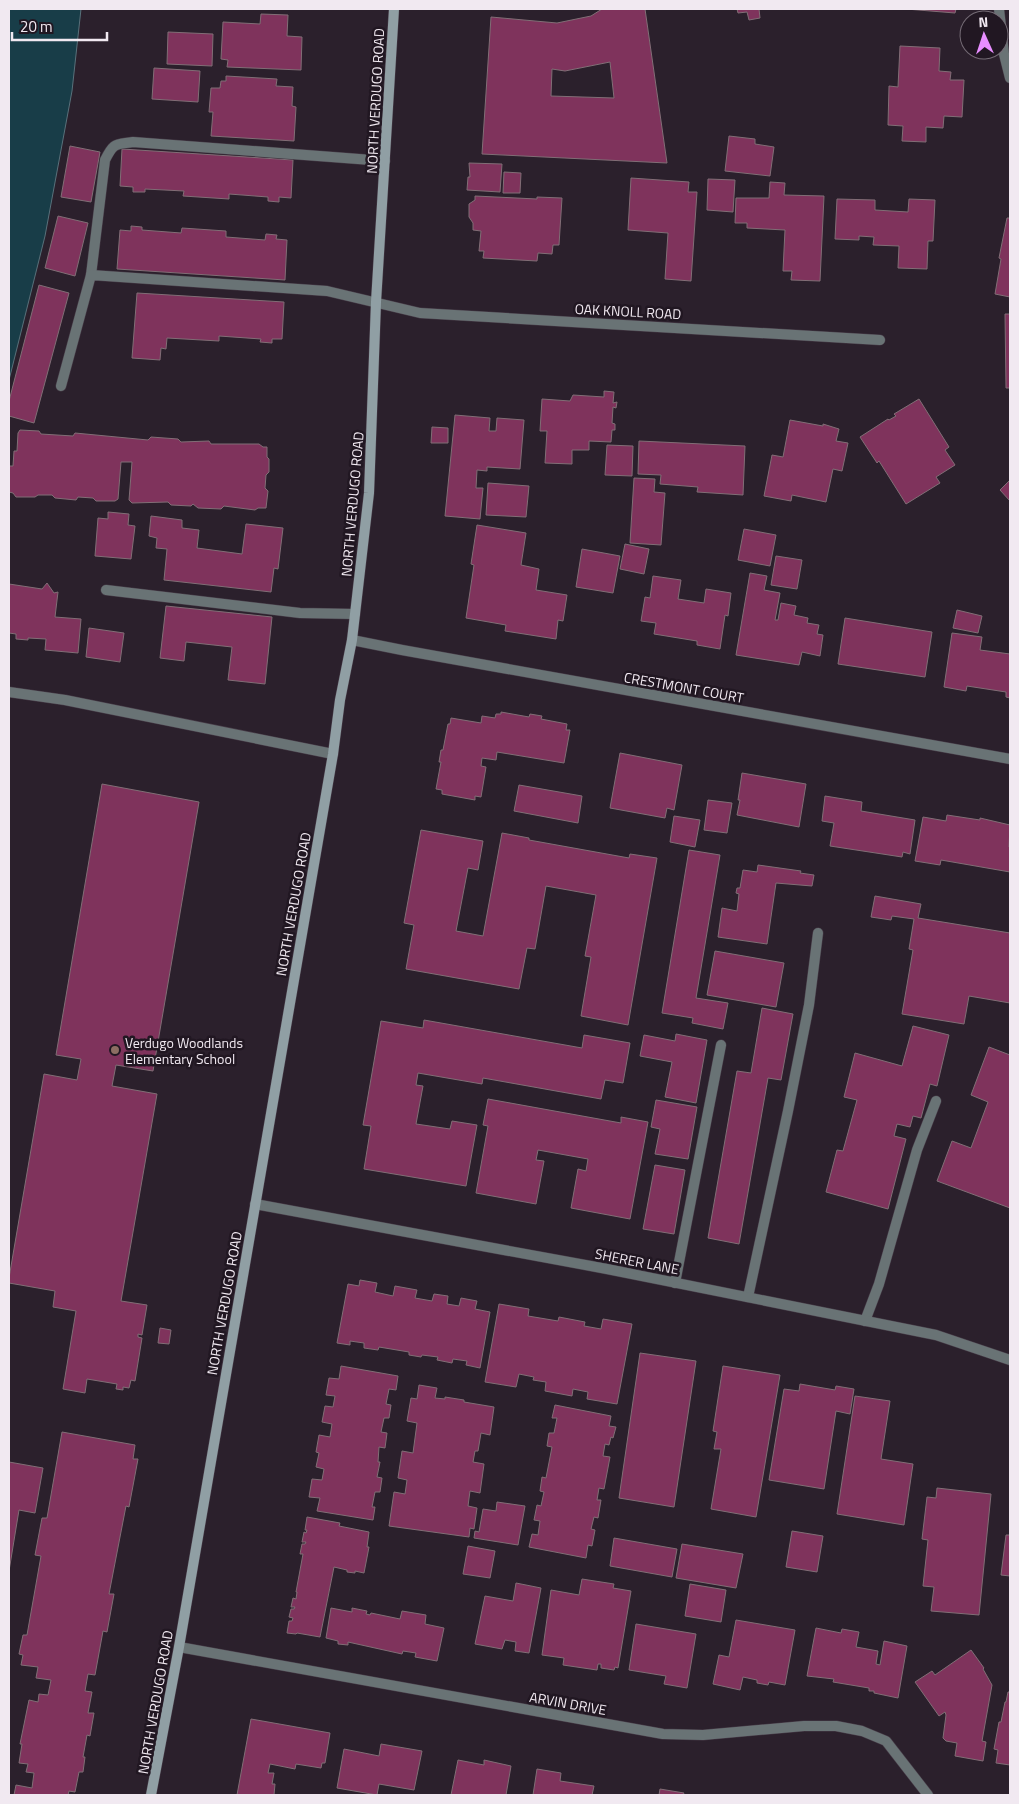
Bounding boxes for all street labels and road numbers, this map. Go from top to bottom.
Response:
street label: NORTH VERDUGO ROAD [361,28,389,174]
street label: OAK KNOLL ROAD [574,298,682,324]
street label: NORTH VERDUGO ROAD [335,431,369,577]
street label: CRESTMONT COURT [622,666,746,708]
street label: NORTH VERDUGO ROAD [270,830,316,978]
street label: NORTH VERDUGO ROAD [201,1229,247,1377]
street label: SHERER LANE [593,1243,681,1279]
street label: NORTH VERDUGO ROAD [132,1628,178,1776]
street label: ARVIN DRIVE [528,1686,608,1720]

